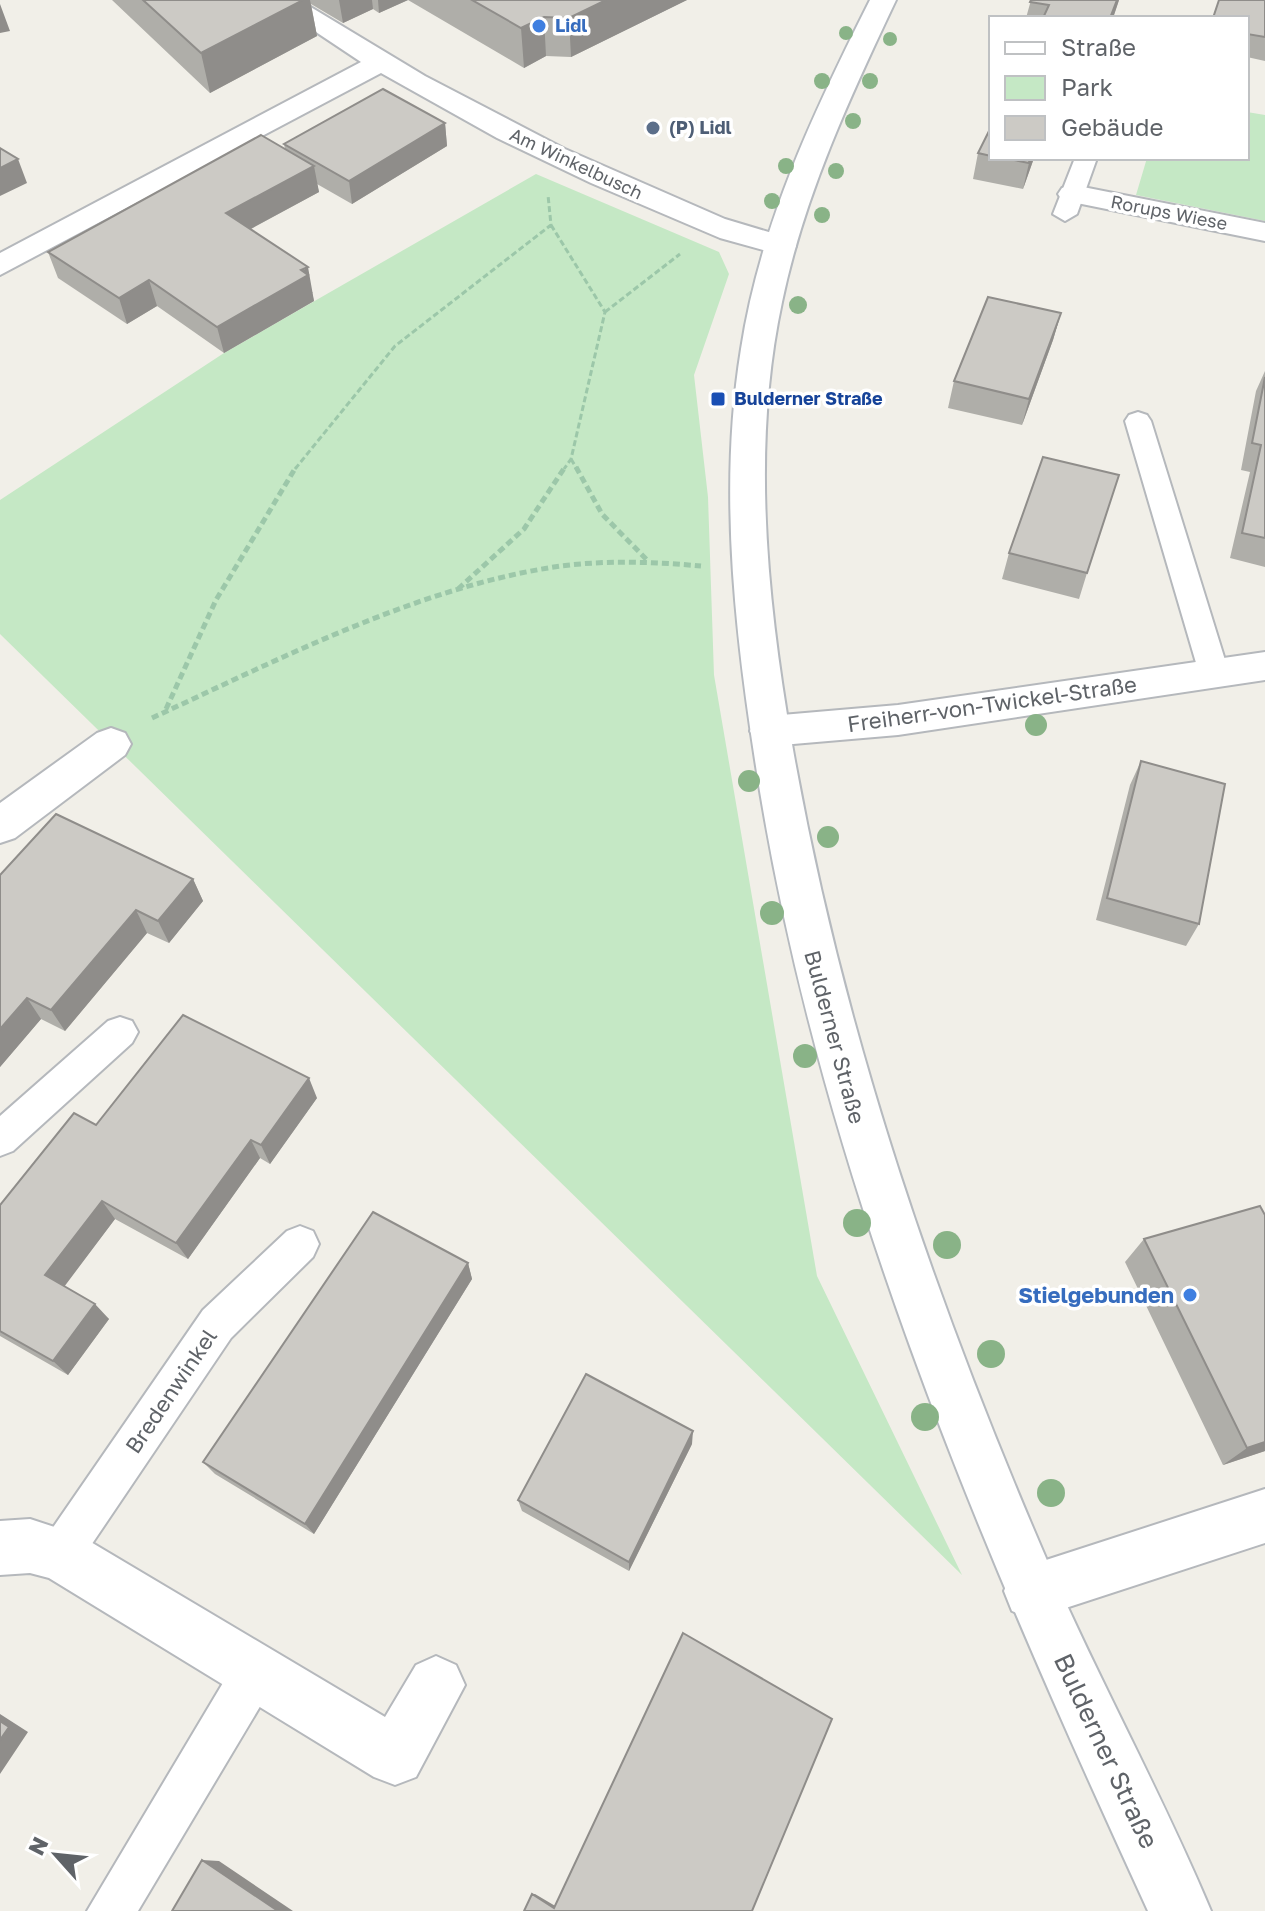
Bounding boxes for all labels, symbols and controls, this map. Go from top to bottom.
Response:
place label: Lidl [555,14,587,36]
legend [989,16,1249,160]
marker: Lidl [530,17,548,35]
text: Straße [1061,32,1136,61]
text: Park [1061,72,1113,101]
text: Gebäude [1061,112,1163,141]
place label: (P) Lidl [669,116,732,138]
marker: (P) Lidl [644,119,662,137]
street label: Am Winkelbusch [506,123,646,204]
street label: Rorups Wiese [1109,190,1229,234]
place label: Bulderner Straße [734,387,883,409]
marker: Bulderner Straße [709,390,727,408]
street label: Freiherr-von-Twickel-Straße [846,670,1138,737]
street label: Bulderner Straße [799,947,872,1127]
place label: Stielgebunden [1018,1281,1174,1308]
marker: Stielgebunden [1181,1286,1199,1304]
street label: Bredenwinkel [119,1323,222,1458]
street label: Bulderner Straße [1048,1648,1165,1853]
north arrow [16,1815,96,1895]
text: N [22,1832,54,1859]

